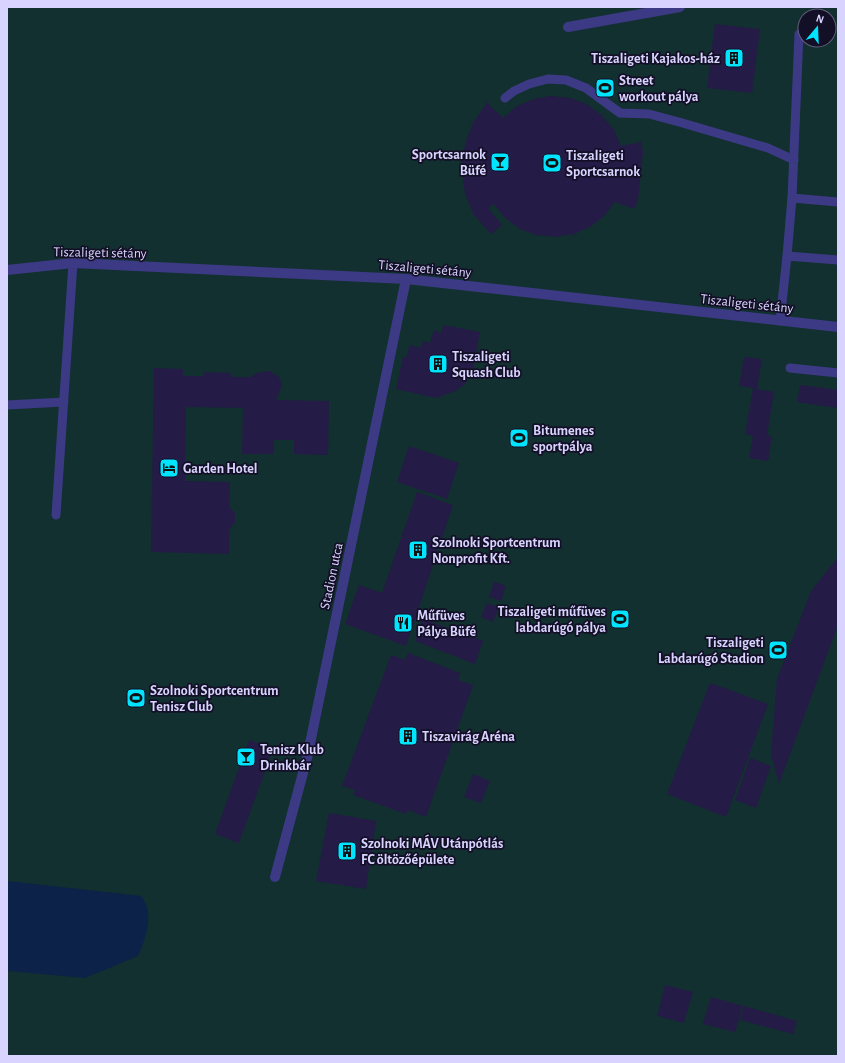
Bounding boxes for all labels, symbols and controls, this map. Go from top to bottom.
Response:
north arrow [797,8,837,48]
text: N [815,13,826,25]
building icon: Tiszaligeti Kajakos-ház [723,47,745,69]
place label: Tiszaligeti Kajakos-ház [591,52,720,66]
place label: Street workout pálya [619,74,699,104]
sports icon: Street workout pálya [594,77,616,99]
place label: Sportcsarnok Büfé [412,148,486,178]
place label: Tiszaligeti Sportcsarnok [566,149,640,179]
bar icon: Sportcsarnok Büfé [489,151,511,173]
sports icon: Tiszaligeti Sportcsarnok [541,152,563,174]
street label: Tiszaligeti sétány [53,245,147,261]
street label: Tiszaligeti sétány [378,258,472,280]
street label: Tiszaligeti sétány [700,292,794,316]
place label: Tiszaligeti Squash Club [452,350,521,380]
building icon: Tiszaligeti Squash Club [427,353,449,375]
place label: Bitumenes sportpálya [533,424,594,454]
sports icon: Bitumenes sportpálya [508,427,530,449]
hotel icon: Garden Hotel [158,457,180,479]
place label: Garden Hotel [183,462,258,476]
place label: Szolnoki Sportcentrum Nonprofit Kft. [432,536,561,566]
building icon: Szolnoki Sportcentrum Nonprofit Kft. [407,539,429,561]
street label: Stadion utca [318,541,346,611]
place label: Tiszaligeti műfüves labdarúgó pálya [498,605,606,635]
sports icon: Tiszaligeti műfüves labdarúgó pálya [609,608,631,630]
place label: Műfüves Pálya Büfé [417,609,476,639]
restaurant icon: Műfüves Pálya Büfé [392,612,414,634]
place label: Tiszaligeti Labdarúgó Stadion [658,636,764,666]
sports icon: Tiszaligeti Labdarúgó Stadion [767,639,789,661]
place label: Szolnoki Sportcentrum Tenisz Club [150,684,279,714]
sports icon: Szolnoki Sportcentrum Tenisz Club [125,687,147,709]
building icon: Tiszavirág Aréna [397,725,419,747]
place label: Tiszavirág Aréna [422,730,515,744]
place label: Tenisz Klub Drinkbár [260,743,324,773]
bar icon: Tenisz Klub Drinkbár [235,746,257,768]
place label: Szolnoki MÁV Utánpótlás FC öltözőépülete [361,834,503,867]
building icon: Szolnoki MÁV Utánpótlás FC öltözőépülete [336,840,358,862]

